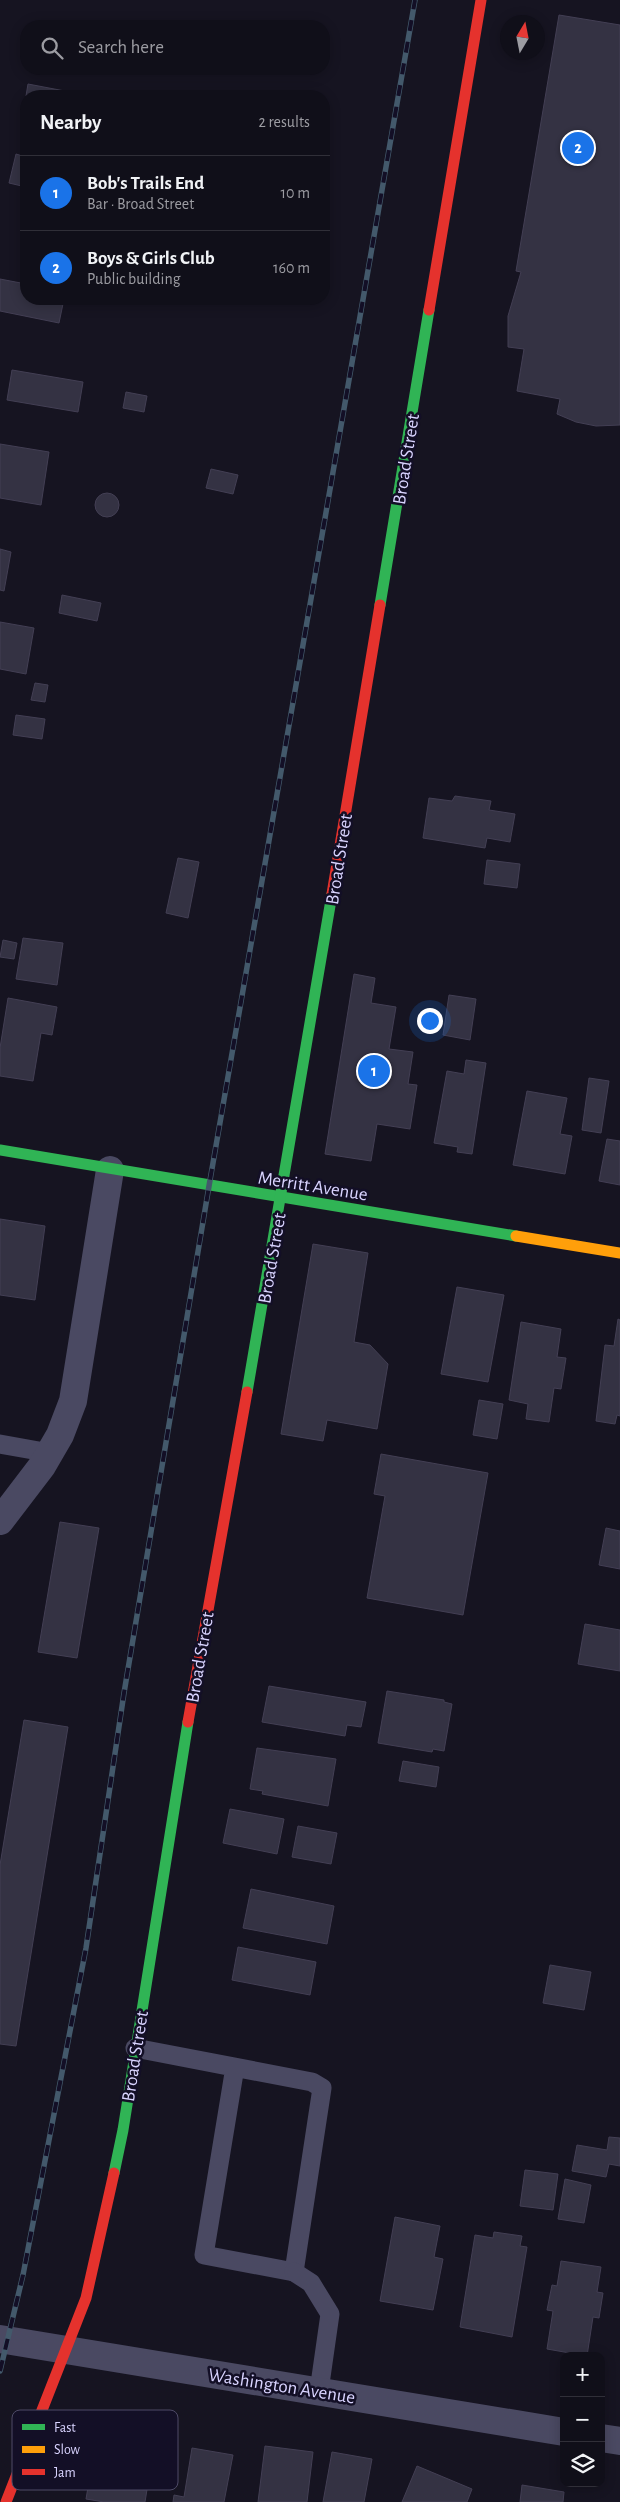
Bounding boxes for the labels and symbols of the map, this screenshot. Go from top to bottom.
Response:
north arrow [500,15,545,60]
pin: 2 [562,129,594,167]
street label: Broad Street [390,412,423,506]
street label: Broad Street [323,812,356,906]
your location [417,1008,443,1034]
pin: 1 [358,1052,390,1090]
street label: Merritt Avenue [257,1168,369,1205]
street label: Broad Street [255,1211,290,1305]
street label: Broad Street [183,1610,218,1704]
street label: Broad Street [119,2009,152,2103]
street label: Washington Avenue [207,2365,357,2407]
legend [12,2410,178,2490]
text: Fast [54,2421,76,2435]
text: Slow [54,2443,81,2457]
text: Jam [54,2466,76,2480]

